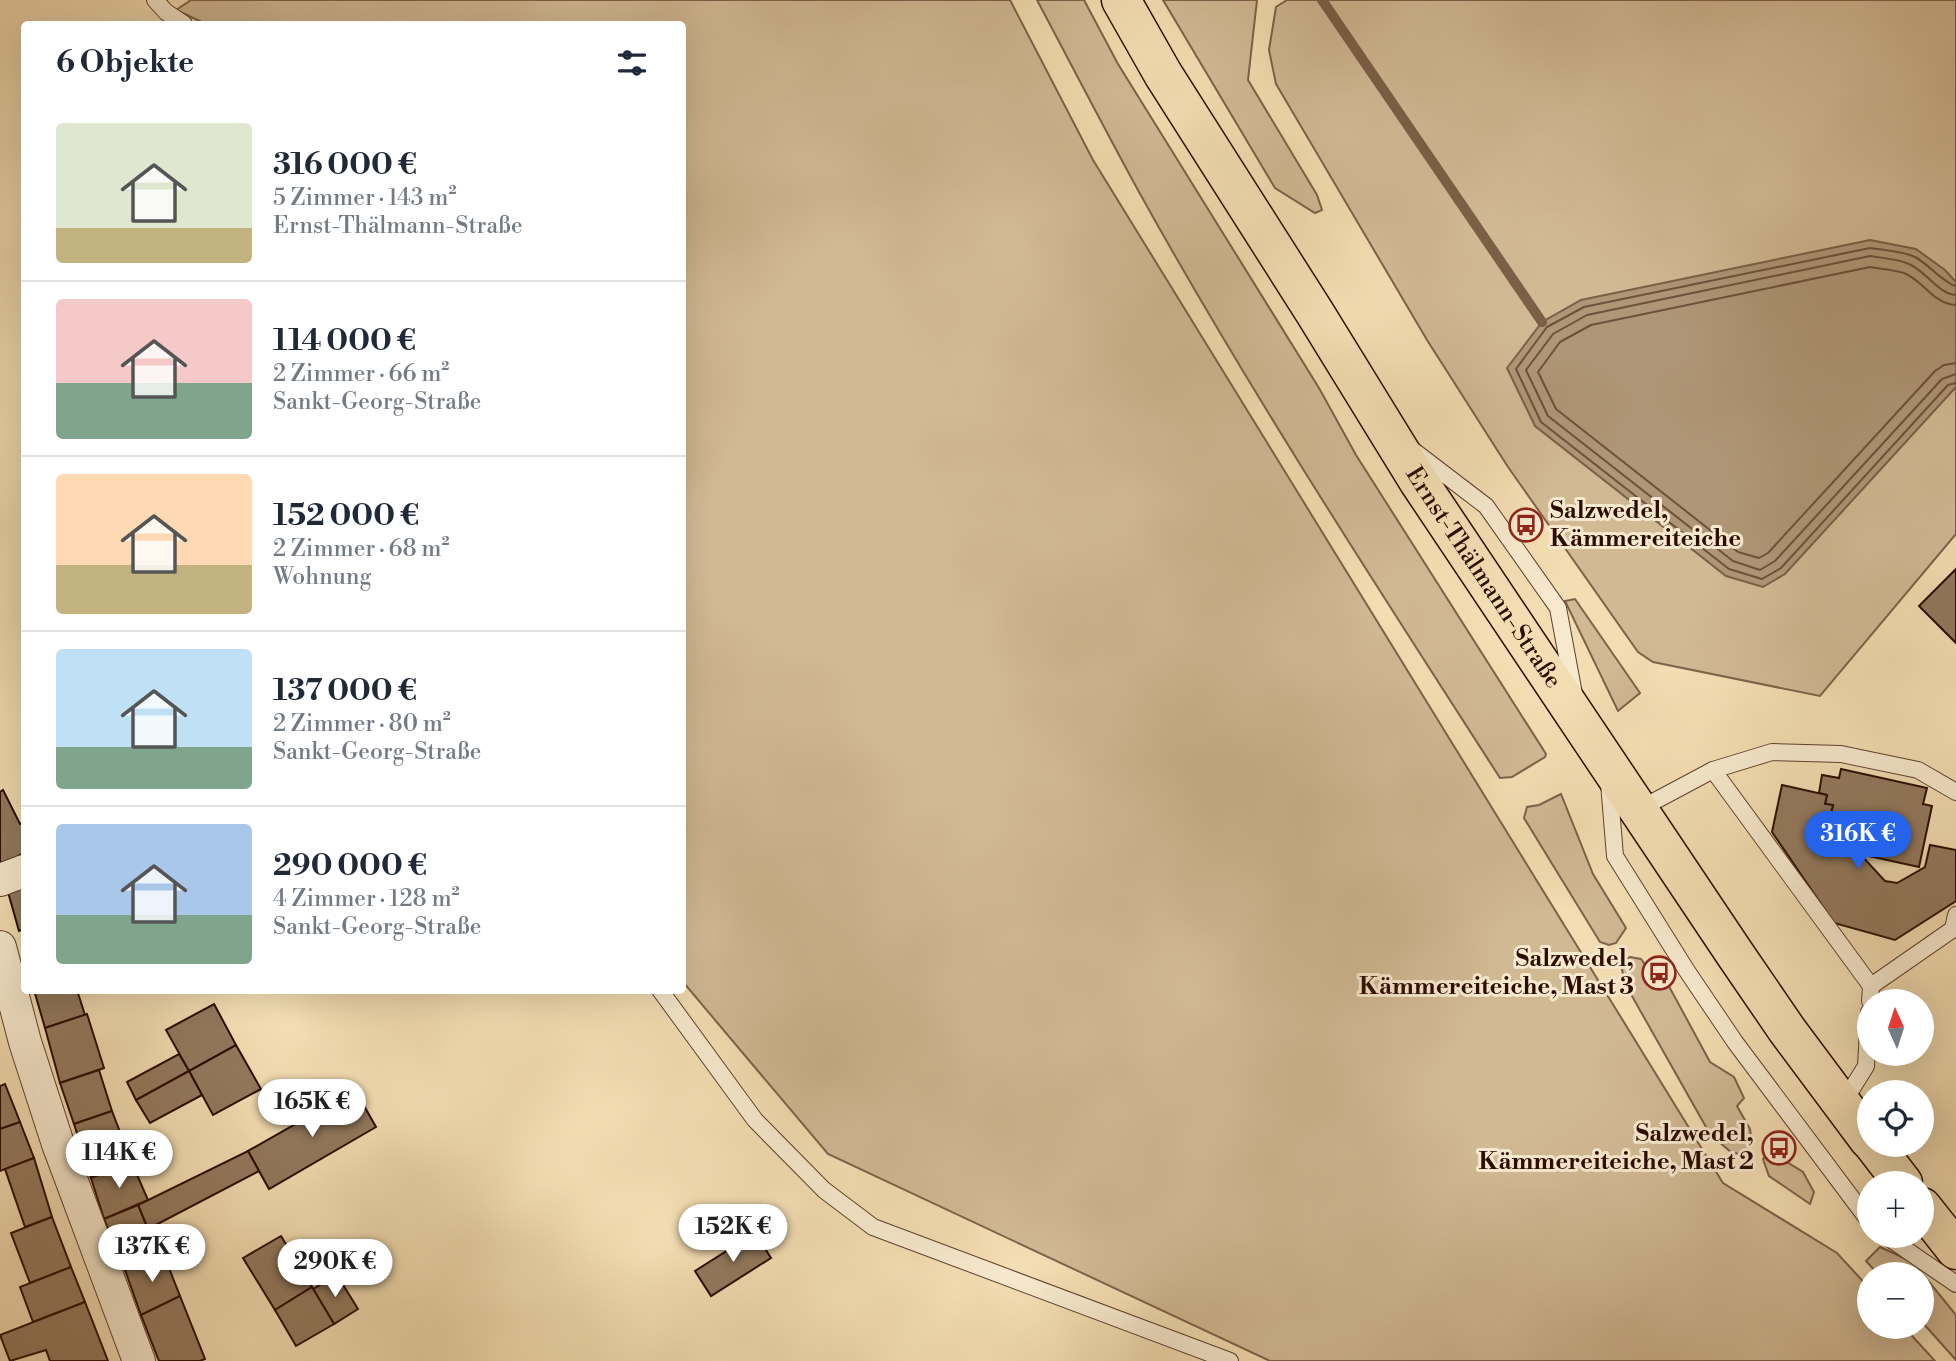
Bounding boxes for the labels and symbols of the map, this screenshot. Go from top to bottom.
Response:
street label: Ernst-Thälmann-Straße [1398,461,1568,694]
place label: Salzwedel, Kämmereiteiche [1550,496,1741,554]
bus stop icon: Salzwedel, Kämmereiteiche [1507,506,1545,544]
pin: 316K € [1801,812,1915,871]
place label: Salzwedel, Kämmereiteiche, Mast 3 [1359,944,1634,1002]
bus stop icon: Salzwedel, Kämmereiteiche, Mast 3 [1640,954,1678,992]
north arrow [1857,989,1934,1066]
pin: 165K € [255,1080,369,1139]
place label: Salzwedel, Kämmereiteiche, Mast 2 [1479,1119,1754,1177]
bus stop icon: Salzwedel, Kämmereiteiche, Mast 2 [1760,1129,1798,1167]
pin: 114K € [62,1130,176,1190]
pin: 152K € [676,1204,790,1264]
pin: 137K € [95,1224,209,1284]
pin: 290K € [278,1240,392,1299]

